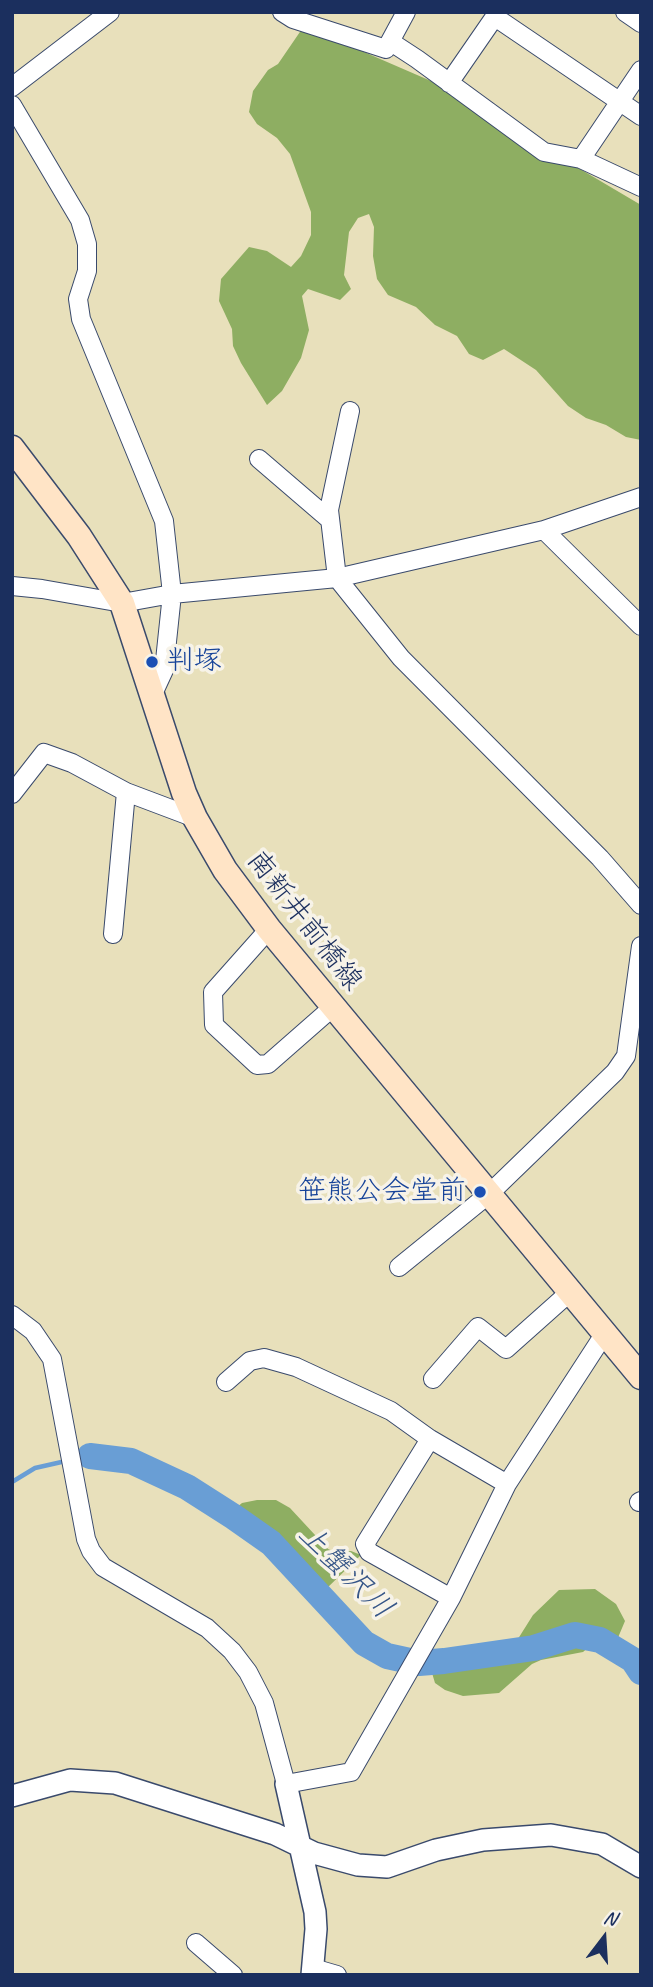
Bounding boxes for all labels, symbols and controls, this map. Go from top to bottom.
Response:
place label: 判塚 [166,645,222,679]
marker: 判塚 [144,654,160,670]
street label: 南新井前橋線 [239,844,369,998]
place label: 笹熊公会堂前 [298,1175,466,1209]
marker: 笹熊公会堂前 [472,1184,488,1200]
water label: 上蟹沢川 [290,1517,400,1627]
north arrow [569,1903,639,1973]
text: N [601,1905,619,1931]

